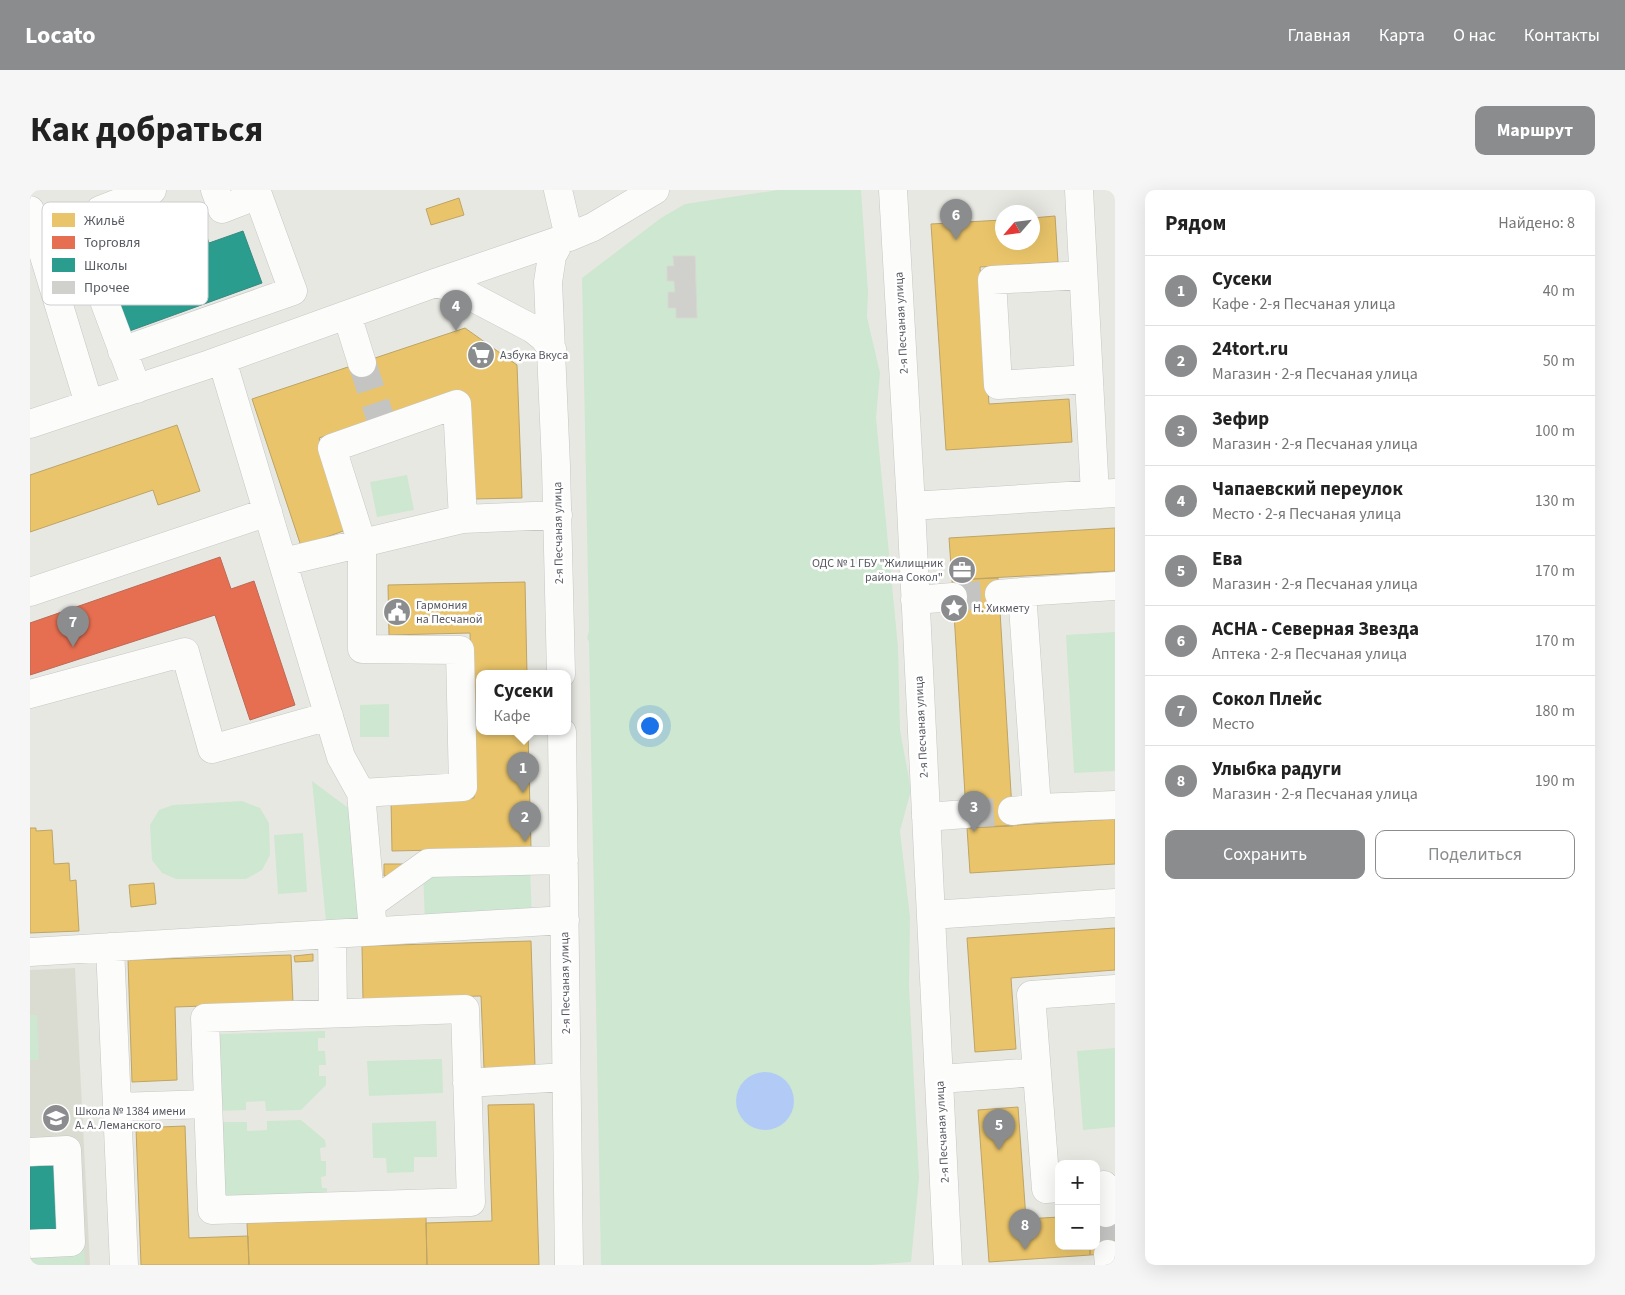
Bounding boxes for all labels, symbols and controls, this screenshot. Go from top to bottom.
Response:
text: Locato [25,18,96,53]
text: Главная [1288,23,1351,48]
text: Карта [1379,23,1425,48]
text: О нас [1453,23,1496,48]
text: Контакты [1524,23,1600,48]
text: Как добраться [30,105,263,155]
button: Маршрут [1475,106,1595,155]
pin: 6 [940,199,972,240]
legend [42,202,208,305]
north arrow [995,205,1040,250]
text: Рядом [1165,208,1226,238]
text: Жильё [84,211,125,231]
text: Найдено: 8 [1498,212,1575,234]
text: Торговля [84,233,140,253]
text: Школы [84,256,127,276]
text: Сусеки [1212,266,1272,293]
street label: 2-я Песчаная улица [890,271,913,374]
text: Прочее [84,278,129,298]
text: 1 [1177,280,1185,302]
text: 40 m [1543,280,1575,302]
pin: 4 [440,290,472,331]
text: Кафе · 2-я Песчаная улица [1212,293,1396,315]
text: 24tort.ru [1212,336,1288,363]
supermarket icon: Азбука Вкуса [466,340,496,370]
place label: Азбука Вкуса [500,347,568,364]
text: 2 [1177,350,1185,372]
text: 50 m [1543,350,1575,372]
text: Магазин · 2-я Песчаная улица [1212,363,1418,385]
text: Зефир [1212,406,1269,433]
text: 3 [1177,420,1185,442]
text: 100 m [1535,420,1575,442]
text: Магазин · 2-я Песчаная улица [1212,433,1418,455]
text: Чапаевский переулок [1212,476,1403,503]
street label: 2-я Песчаная улица [549,482,568,584]
text: 4 [1177,490,1185,512]
text: 130 m [1535,490,1575,512]
text: Место · 2-я Песчаная улица [1212,503,1401,525]
text: Ева [1212,546,1242,573]
place label: ОДС № 1 ГБУ "Жилищник района Сокол" [812,555,943,586]
office icon: ОДС № 1 ГБУ "Жилищник района Сокол" [947,555,977,585]
text: 5 [1177,560,1185,582]
text: 170 m [1535,560,1575,582]
text: Магазин · 2-я Песчаная улица [1212,573,1418,595]
place icon: Н. Хикмету [939,593,969,623]
public building icon: Гармония на Песчаной [382,597,412,627]
place label: Гармония на Песчаной [416,597,482,628]
place label: Н. Хикмету [973,600,1030,617]
pin: 7 [57,606,89,647]
text: АСНА - Северная Звезда [1212,616,1419,643]
text: 6 [1177,630,1185,652]
text: 170 m [1535,630,1575,652]
text: Аптека · 2-я Песчаная улица [1212,643,1407,665]
popup [476,670,571,735]
street label: 2-я Песчаная улица [910,675,933,778]
text: Сусеки [493,678,554,705]
text: Сокол Плейс [1212,686,1322,713]
text: 7 [1177,700,1185,722]
text: 180 m [1535,700,1575,722]
text: Кафе [493,705,530,727]
your location [637,713,663,739]
text: Место [1212,713,1255,735]
pin: 1 [507,752,539,793]
text: Улыбка радуги [1212,756,1341,783]
text: 8 [1177,770,1185,792]
text: 190 m [1535,770,1575,792]
text: Магазин · 2-я Песчаная улица [1212,783,1418,805]
pin: 3 [958,791,990,832]
pin: 2 [509,801,541,842]
button: Сохранить [1165,830,1365,879]
button: Поделиться [1375,830,1575,879]
street label: 2-я Песчаная улица [556,932,575,1034]
street label: 2-я Песчаная улица [931,1080,954,1183]
school or university icon: Школа № 1384 имени А. А. Леманского [41,1103,71,1133]
place label: Школа № 1384 имени А. А. Леманского [75,1103,186,1134]
pin: 5 [983,1109,1015,1150]
map controls [1055,1160,1100,1250]
button: + [1055,1160,1100,1205]
button: − [1055,1205,1100,1250]
pin: 8 [1009,1209,1041,1250]

